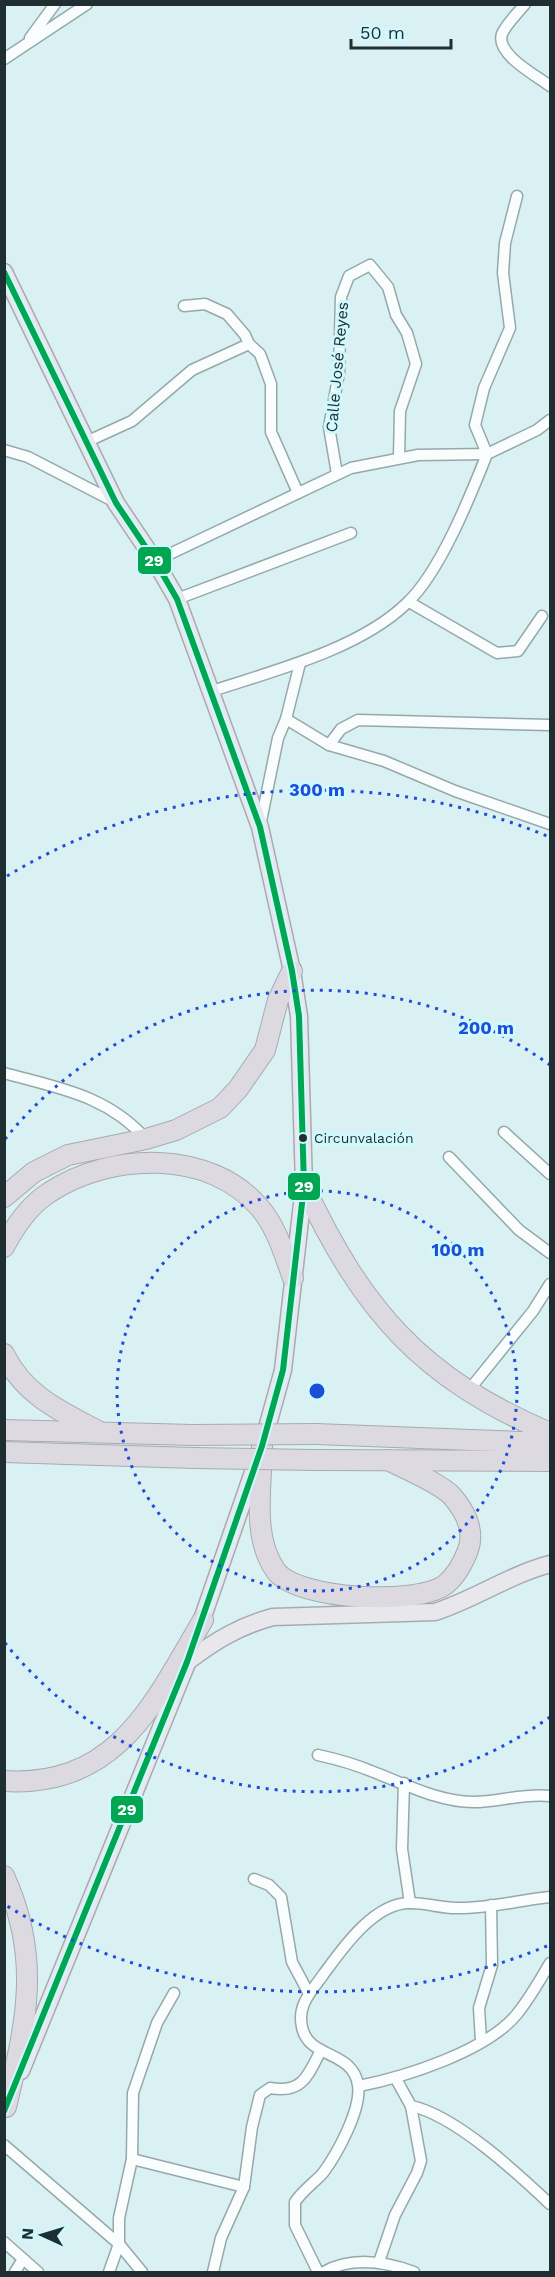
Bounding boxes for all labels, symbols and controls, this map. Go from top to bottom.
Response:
scale bar [351,12,452,50]
text: 50 m [360,22,405,43]
street label: Calle José Reyes [322,301,352,433]
line badge: 29 [137,546,172,575]
text: 29 [144,551,164,570]
text: 300 m [289,779,345,800]
text: 200 m [458,1017,514,1038]
place label: Circunvalación [314,1130,414,1146]
marker: Circunvalación [297,1132,309,1144]
line badge: 29 [287,1172,321,1201]
text: 29 [294,1177,314,1196]
text: 100 m [431,1239,485,1260]
centre of rings [307,1381,327,1401]
line badge: 29 [110,1795,144,1824]
text: 29 [117,1800,137,1819]
north arrow [12,2205,72,2265]
text: N [18,2227,37,2241]

